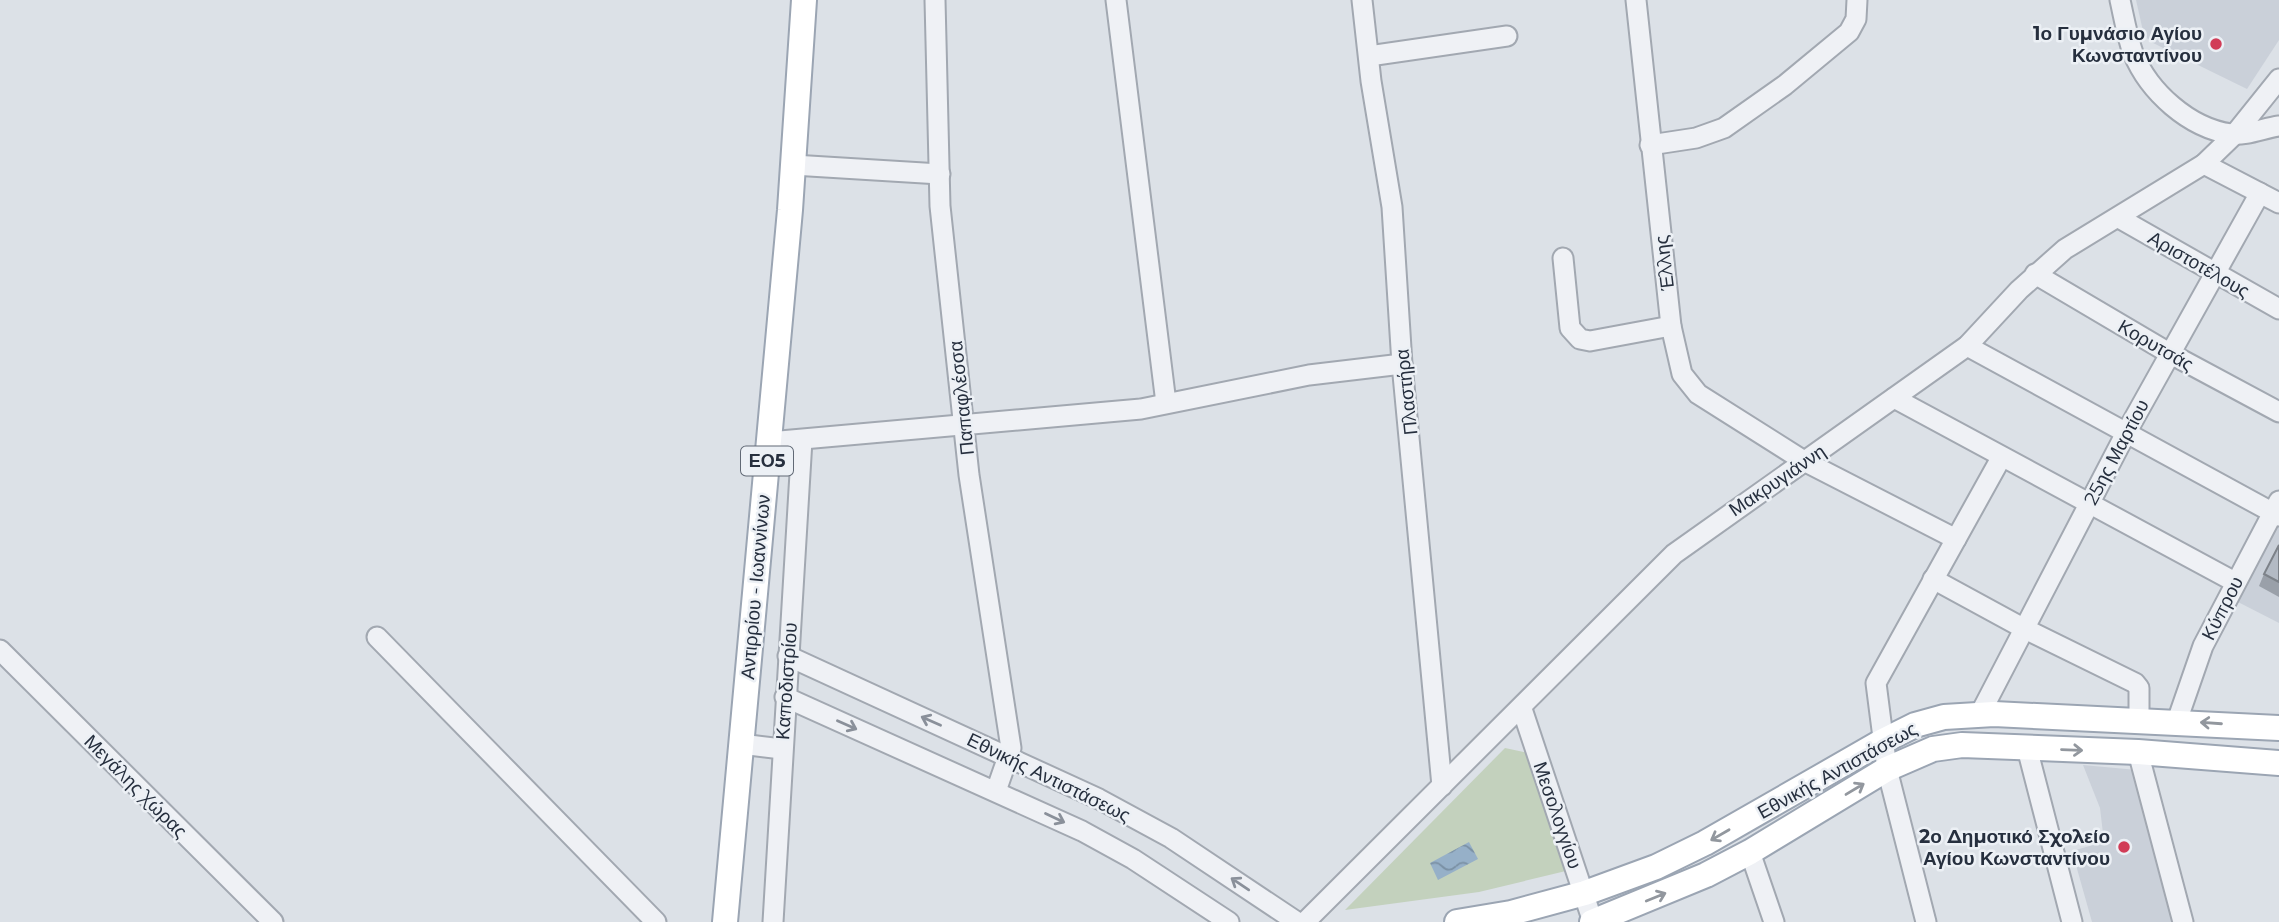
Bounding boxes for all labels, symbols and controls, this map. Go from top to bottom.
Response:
place label: 1ο Γυμνάσιο Αγίου Κωνσταντίνου [2033,22,2202,67]
marker: 1ο Γυμνάσιο Αγίου Κωνσταντίνου [2208,36,2224,52]
street label: Αριστοτέλους [2144,226,2254,303]
street label: Έλλης [1650,234,1679,293]
street label: Κορυτσάς [2114,315,2198,376]
street label: Παπαφλέσσα [944,340,979,456]
street label: Πλαστήρα [1391,348,1422,436]
street label: 25ης Μαρτίου [2079,395,2154,509]
street label: Μακρυγιάννη [1725,440,1830,521]
road number: ΕΟ5 [741,447,793,476]
street label: Αντιρρίου - Ιωαννίνων [736,494,775,681]
street label: Κύπρου [2197,572,2248,644]
street label: Καποδιστρίου [771,622,802,741]
one-way arrow [921,714,942,727]
street label: Εθνικής Αντιστάσεως [1753,717,1921,824]
one-way arrow [2200,717,2223,730]
one-way arrow [836,719,857,732]
street label: Εθνικής Αντιστάσεως [963,728,1134,827]
street label: Μεγάλης Χώρας [79,730,192,843]
one-way arrow [2060,743,2083,756]
street label: Μεσολογγίου [1528,759,1587,872]
one-way arrow [1845,781,1865,795]
one-way arrow [1044,813,1065,826]
place label: 2ο Δημοτικό Σχολείο Αγίου Κωνσταντίνου [1919,825,2110,870]
one-way arrow [1710,828,1730,842]
marker: 2ο Δημοτικό Σχολείο Αγίου Κωνσταντίνου [2116,839,2132,855]
one-way arrow [1231,877,1251,891]
one-way arrow [1644,890,1666,903]

